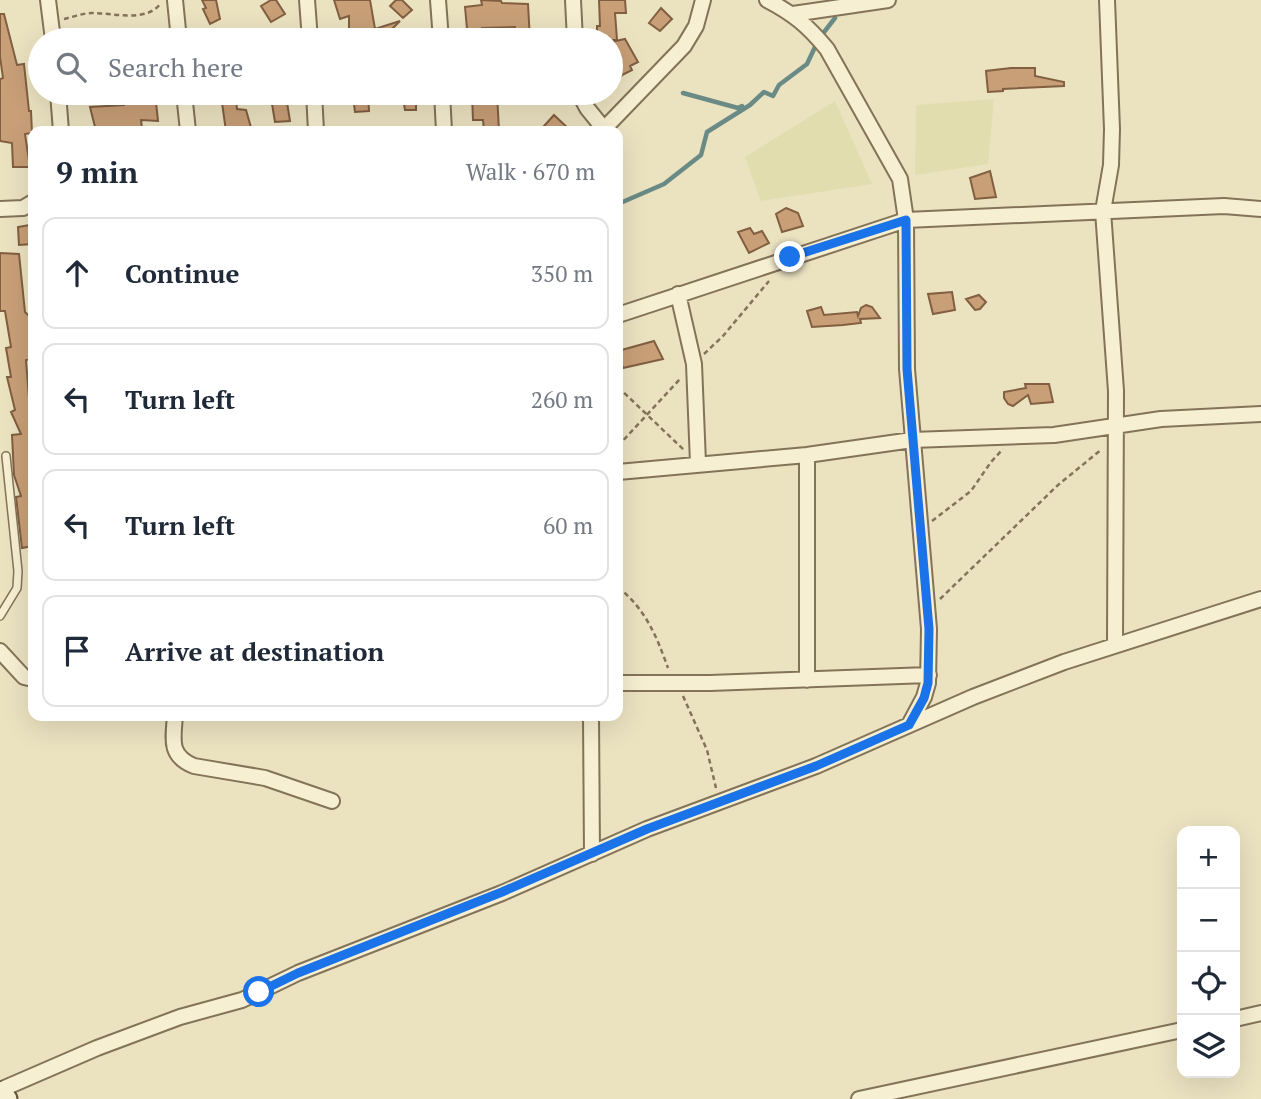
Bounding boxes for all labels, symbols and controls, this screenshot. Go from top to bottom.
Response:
search box [28,28,623,105]
icon: search [52,48,90,86]
text: Search here [108,50,243,84]
text: 9 min [56,152,138,192]
text: Walk · 670 m [466,156,595,187]
route end [774,241,805,272]
icon: ahead [58,254,96,292]
text: Continue [125,256,239,290]
text: 350 m [531,258,593,289]
icon: left [58,380,96,418]
text: Turn left [125,382,235,416]
text: 260 m [531,384,593,415]
icon: left [58,506,96,544]
text: Turn left [125,508,235,542]
text: 60 m [543,510,593,541]
icon: arrive [58,632,96,670]
text: Arrive at destination [125,634,384,668]
map controls [1177,826,1240,1078]
button: + [1177,826,1240,889]
button: − [1177,889,1240,952]
button: locate [1177,952,1240,1015]
route start [243,976,274,1007]
button: layers [1177,1015,1240,1078]

